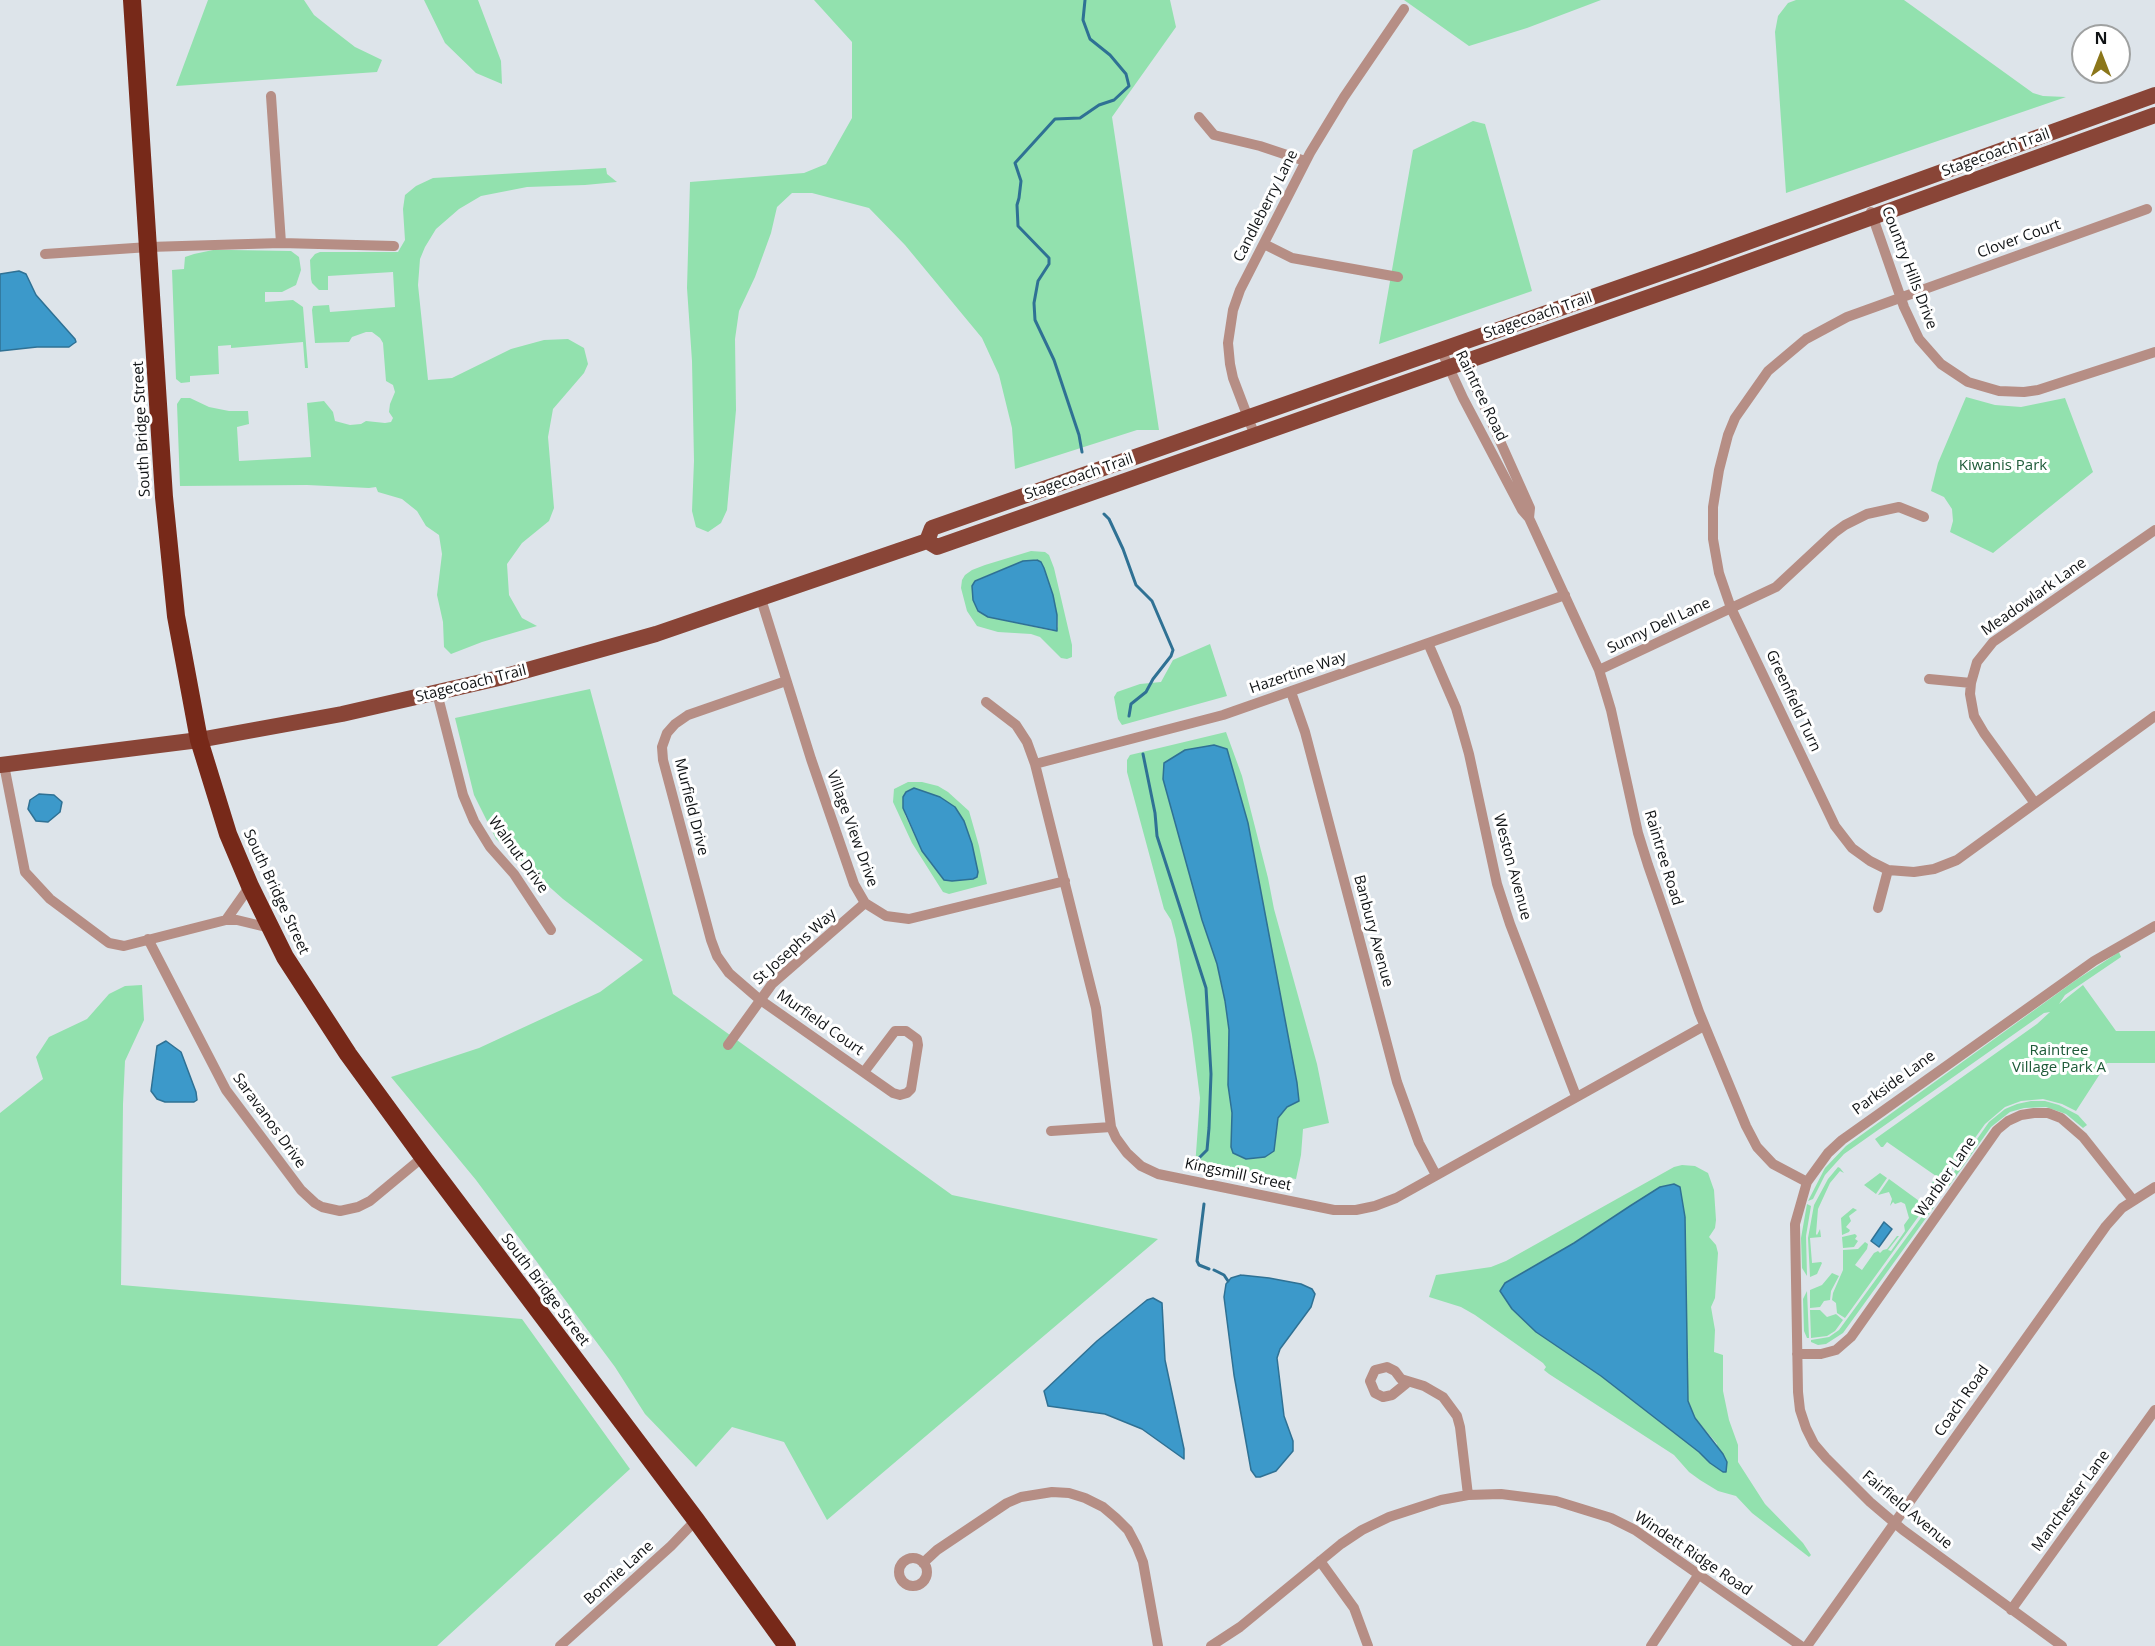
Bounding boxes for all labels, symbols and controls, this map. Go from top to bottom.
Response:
north arrow [2071,24,2131,84]
text: N [2094,27,2108,49]
street label: Stagecoach Trail [1940,125,2052,181]
street label: Candleberry Lane [1230,147,1302,265]
street label: Country Hills Drive [1877,204,1941,332]
street label: Clover Court [1975,216,2063,262]
street label: Stagecoach Trail [1481,289,1595,343]
street label: Raintree Road [1451,348,1511,444]
street label: South Bridge Street [129,361,155,497]
street label: Stagecoach Trail [1022,450,1136,504]
park label: Kiwanis Park [1959,457,2047,475]
street label: Meadowlark Lane [1978,554,2090,640]
street label: Sunny Dell Lane [1605,594,1713,658]
street label: Greenfield Turn [1762,647,1824,755]
street label: Hazertine Way [1247,648,1349,698]
street label: Stagecoach Trail [414,662,528,706]
street label: Murfield Drive [670,756,712,858]
street label: Village View Drive [823,768,881,890]
street label: Raintree Road [1640,808,1686,908]
street label: Weston Avenue [1489,812,1535,922]
street label: Walnut Drive [484,813,552,897]
street label: South Bridge Street [239,827,313,957]
street label: Banbury Avenue [1349,873,1397,989]
street label: St Josephs Way [750,905,840,989]
street label: Murfield Court [773,986,867,1060]
park label: Raintree Village Park A [2012,1042,2106,1077]
street label: Parkside Lane [1849,1047,1939,1119]
street label: Saravanos Drive [229,1070,309,1172]
street label: Warbler Lane [1912,1134,1980,1220]
street label: Kingsmill Street [1183,1155,1293,1195]
street label: South Bridge Street [497,1230,593,1350]
street label: Coach Road [1931,1362,1993,1440]
street label: Manchester Lane [2028,1447,2114,1555]
street label: Fairfield Avenue [1858,1467,1956,1553]
street label: Windett Ridge Road [1631,1508,1755,1600]
street label: Bonnie Lane [581,1537,657,1609]

